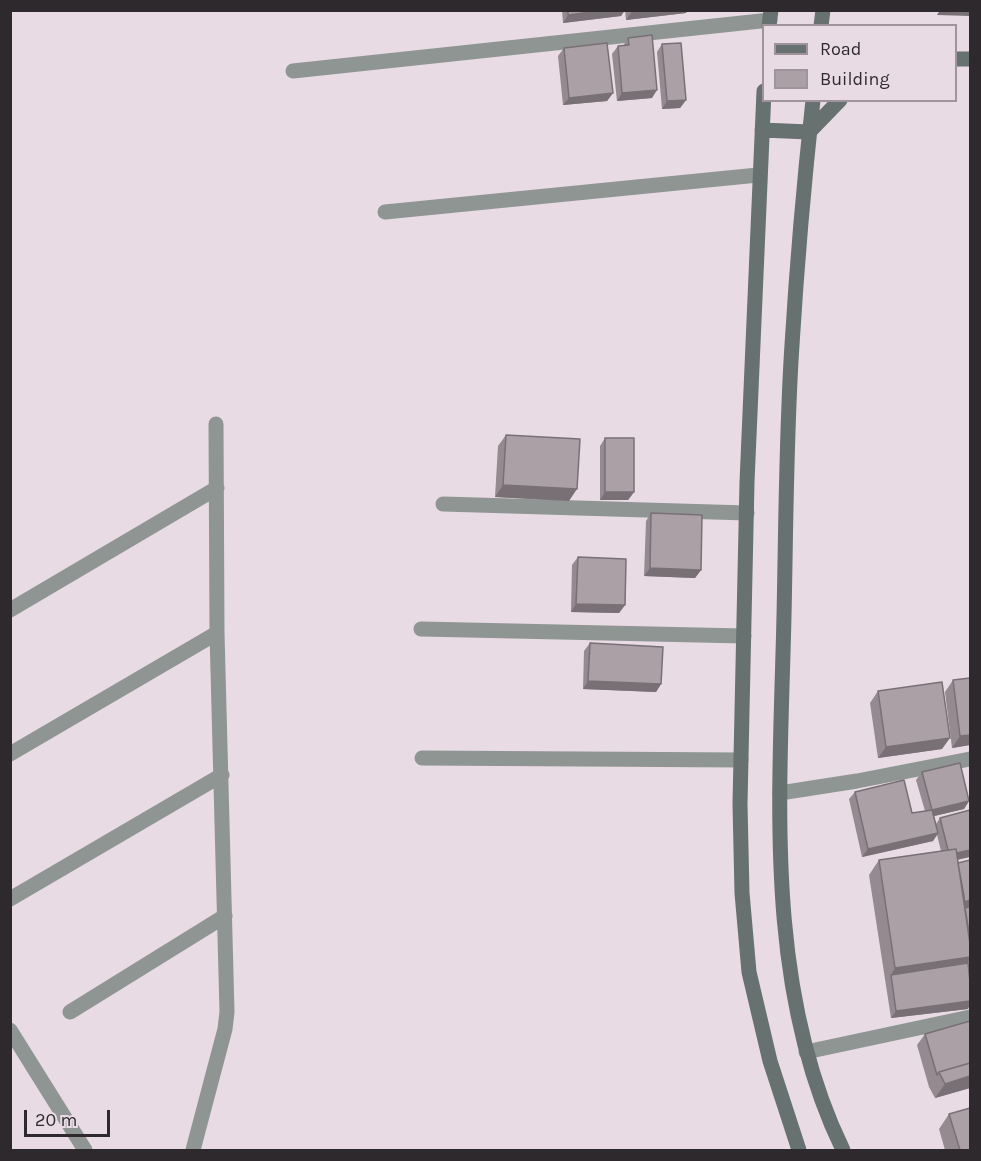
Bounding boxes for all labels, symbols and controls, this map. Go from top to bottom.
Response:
legend [762,24,957,102]
text: Road [820,38,861,60]
text: Building [820,68,890,90]
scale bar [27,1098,112,1136]
text: 20 m [35,1109,77,1131]

